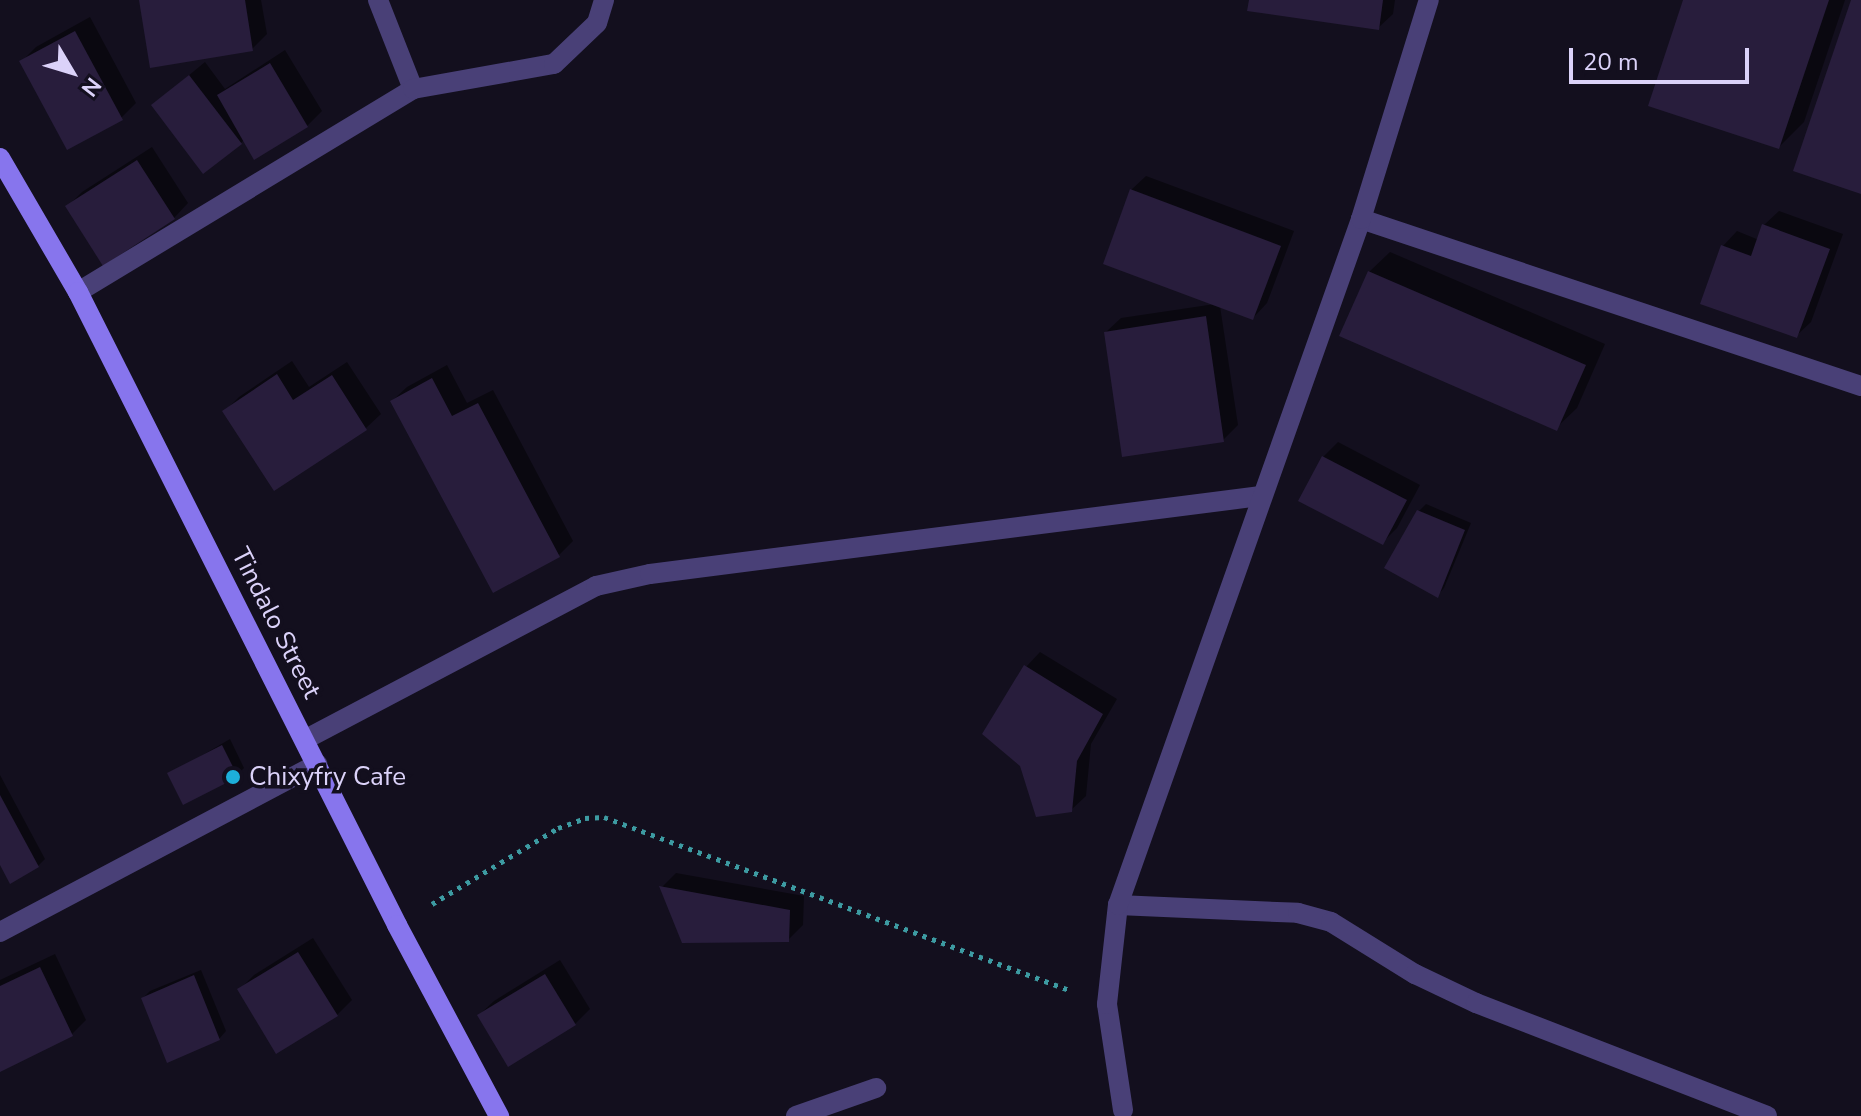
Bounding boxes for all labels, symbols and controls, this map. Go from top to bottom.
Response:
north arrow [32,32,112,112]
scale bar [1573,32,1753,82]
text: 20 m [1583,46,1639,78]
text: N [74,71,108,102]
street label: Tindalo Street [225,542,327,704]
place label: Chixyfry Cafe [249,761,406,793]
marker: Chixyfry Cafe [224,768,242,786]

